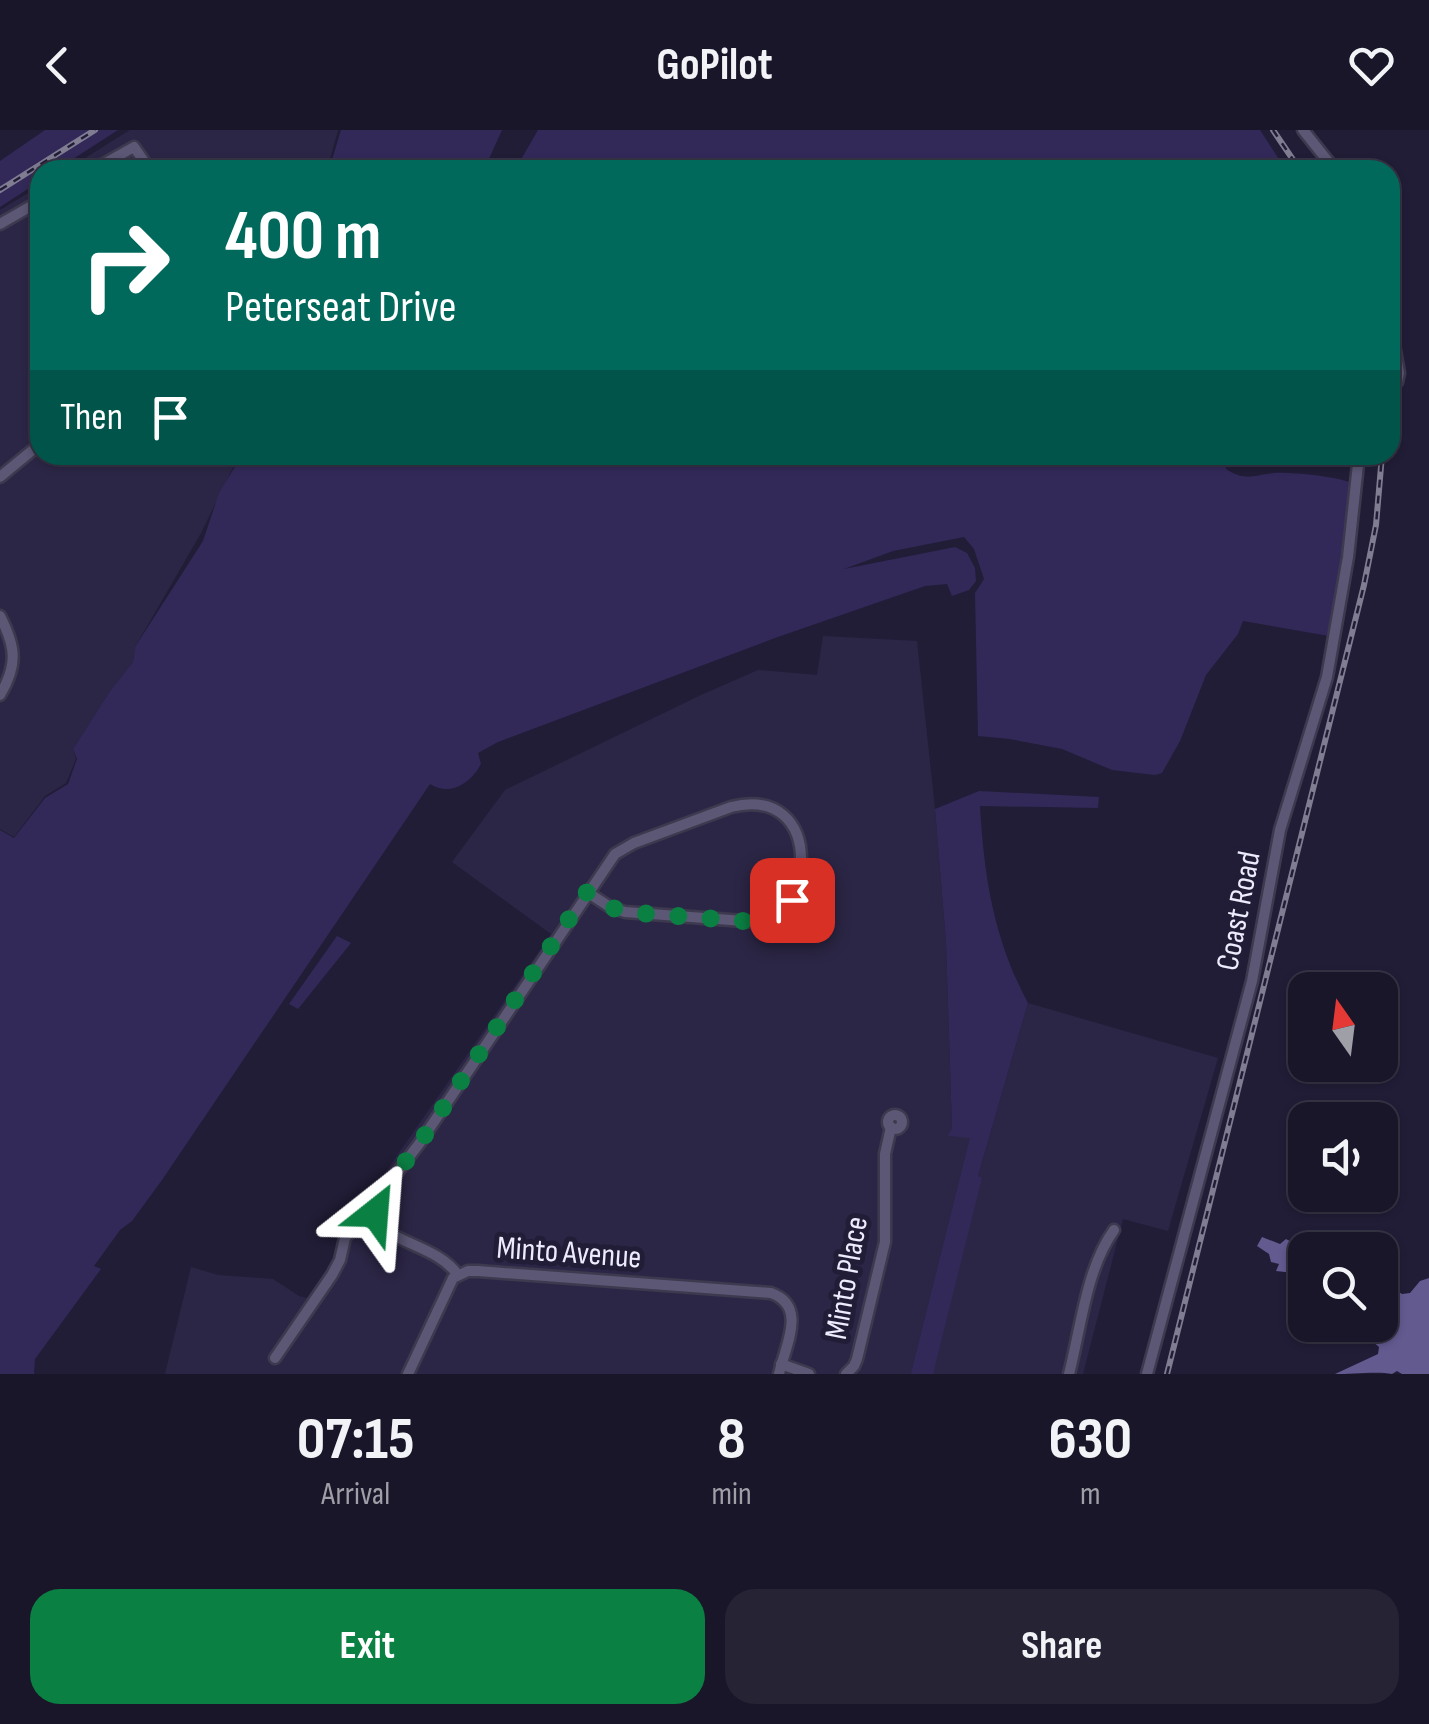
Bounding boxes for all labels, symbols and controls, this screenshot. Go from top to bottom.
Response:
icon: back [30,38,85,93]
text: GoPilot [656,38,773,93]
icon: heart [1344,38,1399,93]
text: 400 m [225,195,382,279]
icon: right [60,200,190,330]
text: Peterseat Drive [225,280,457,335]
icon: arrive [143,390,198,445]
text: Then [60,395,123,440]
street label: Coast Road [1208,848,1270,974]
pin [750,858,835,943]
icon: arrive [765,873,820,928]
north arrow [1288,972,1398,1082]
map controls [1288,972,1398,1342]
button: sound [1288,1102,1398,1212]
position arrow [323,1161,427,1265]
street label: Minto Place [817,1214,877,1342]
street label: Minto Avenue [495,1228,643,1278]
button: search [1288,1232,1398,1342]
text: 07:15 [297,1404,415,1476]
text: 8 [717,1404,746,1476]
text: 630 [1048,1404,1132,1476]
text: Arrival [321,1475,390,1514]
text: min [711,1475,752,1514]
text: m [1080,1475,1101,1514]
button: Exit [30,1589,705,1704]
button: Share [725,1589,1399,1704]

